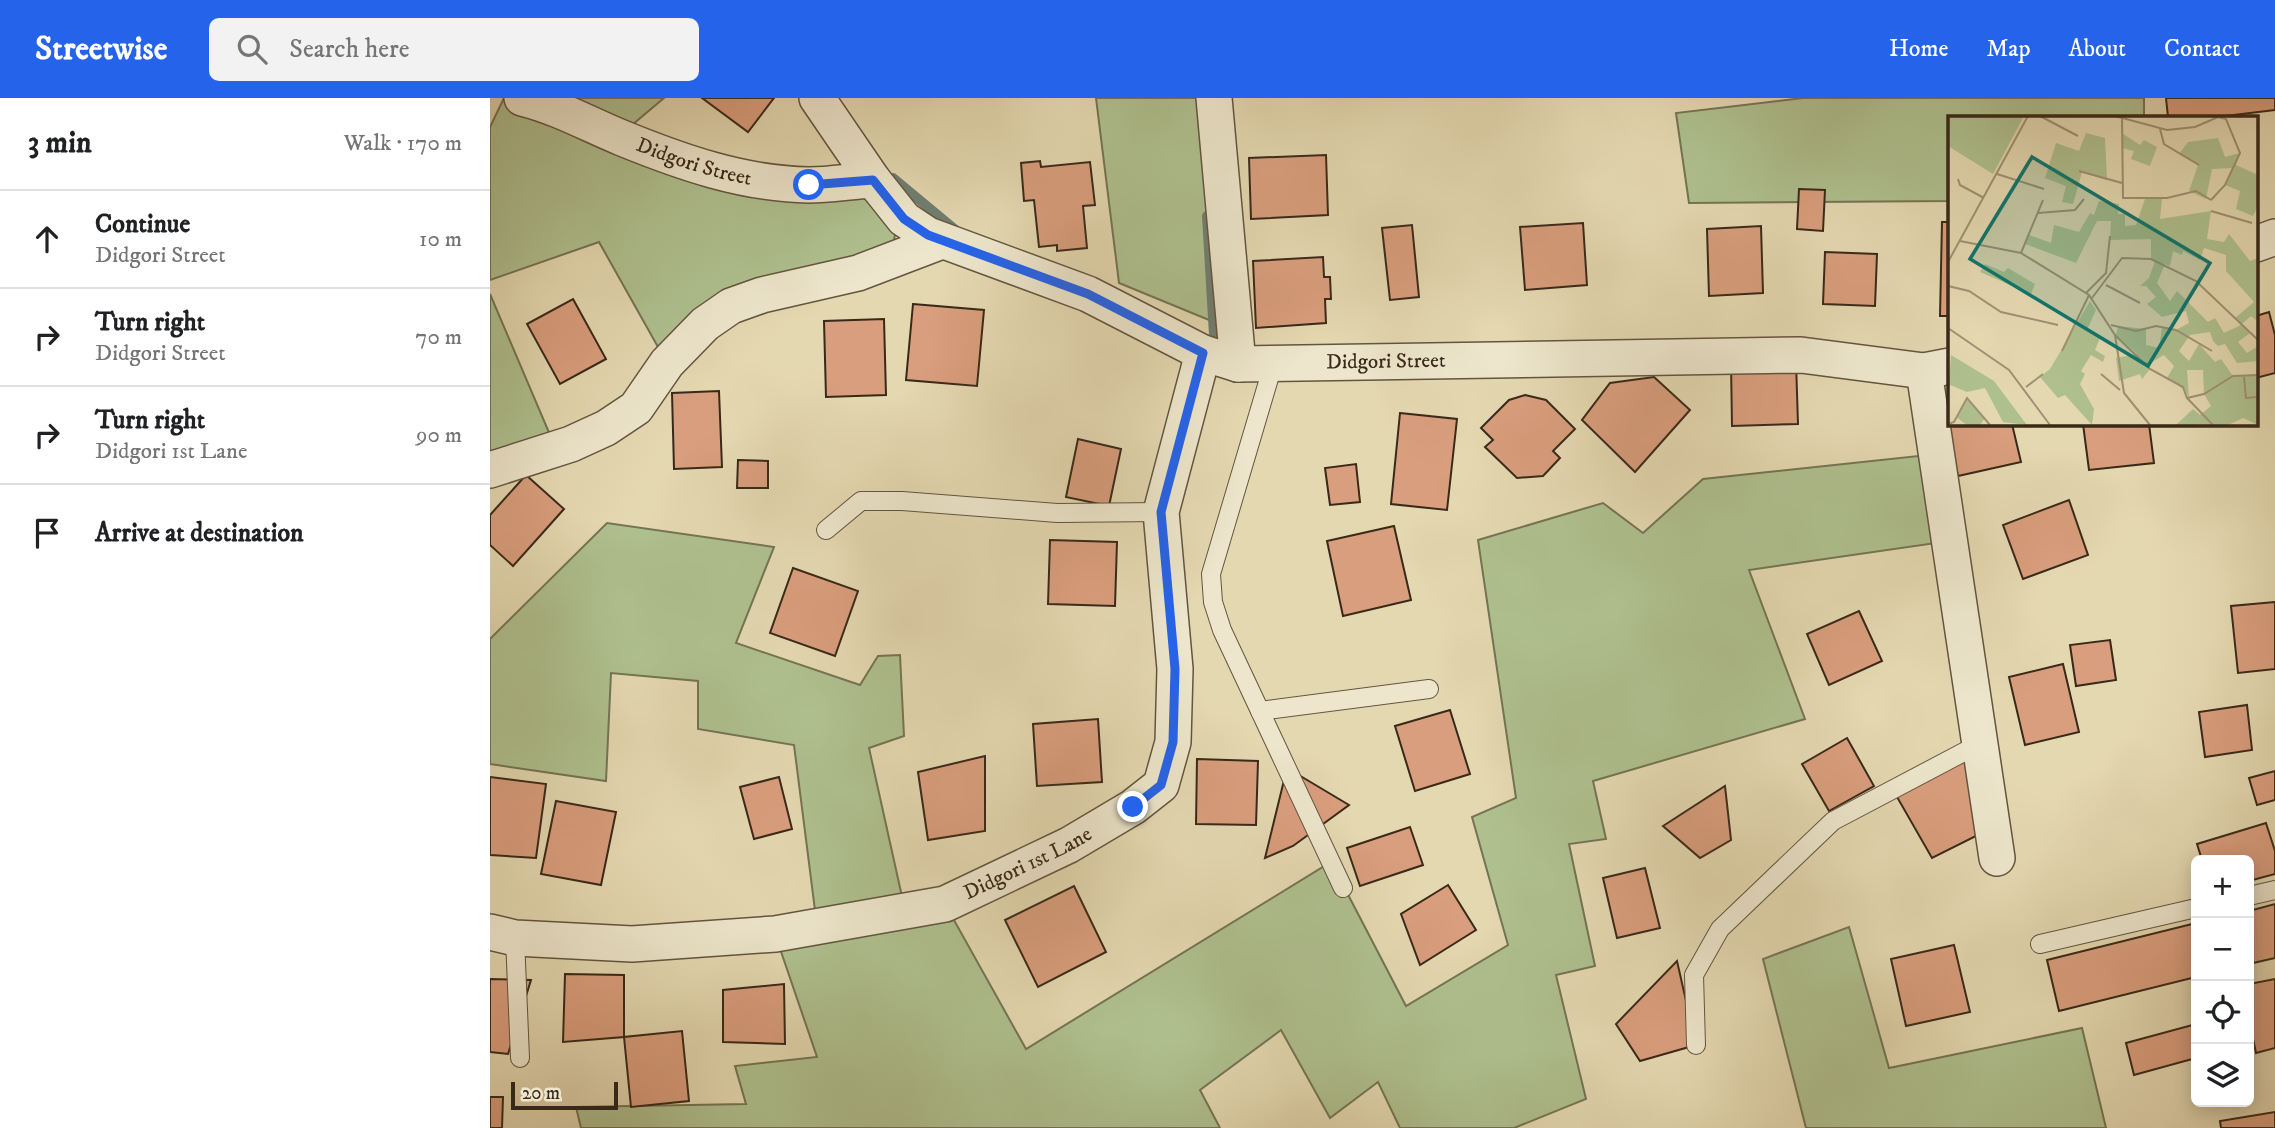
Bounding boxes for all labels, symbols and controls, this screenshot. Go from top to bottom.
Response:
search box [209,18,699,81]
text: Streetwise [35,29,167,70]
icon: search [233,30,271,68]
text: Search here [289,33,409,66]
text: Home [1889,34,1948,64]
text: Map [1986,34,2031,64]
text: About [2069,34,2126,64]
text: Contact [2164,34,2240,64]
inset map [1948,116,2258,425]
text: 3 min [28,125,92,162]
text: Walk · 170 m [344,129,462,158]
street label: Didgori Street [633,132,754,192]
route start [793,169,824,200]
text: Continue [95,208,190,241]
icon: ahead [28,220,66,258]
text: 10 m [419,225,462,254]
text: Didgori Street [95,241,226,270]
text: Turn right [95,306,205,339]
icon: right [28,318,66,356]
text: 70 m [415,323,462,352]
text: Didgori Street [95,339,226,368]
street label: Didgori Street [1326,348,1446,376]
text: Turn right [95,404,205,437]
icon: right [28,416,66,454]
text: 90 m [416,421,462,450]
text: Didgori 1st Lane [95,437,248,466]
icon: arrive [28,514,66,552]
text: Arrive at destination [95,517,304,550]
route end [1117,791,1148,822]
street label: Didgori 1st Lane [960,821,1097,906]
map controls [2191,855,2254,1107]
button: + [2191,855,2254,918]
button: − [2191,918,2254,981]
button: locate [2191,981,2254,1044]
button: layers [2191,1044,2254,1107]
scale bar [511,1079,618,1111]
text: 20 m [522,1082,560,1105]

